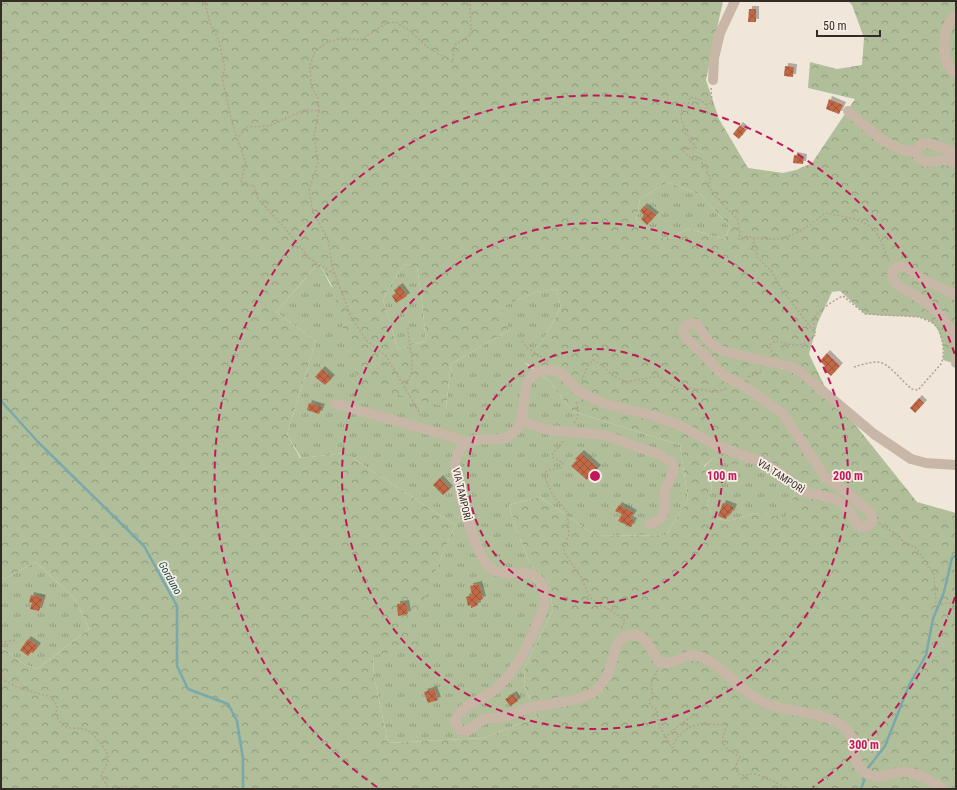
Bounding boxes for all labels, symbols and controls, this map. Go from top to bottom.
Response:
scale bar [817,12,880,38]
text: 50 m [823,19,847,33]
street label: VIA TAMPORÌ [756,456,807,495]
street label: VIA TAMPORÌ [451,466,474,521]
centre of rings [588,469,602,483]
text: 100 m [707,469,737,483]
text: 200 m [833,469,863,483]
water label: Gorduno [156,559,184,597]
text: 300 m [849,738,879,752]

